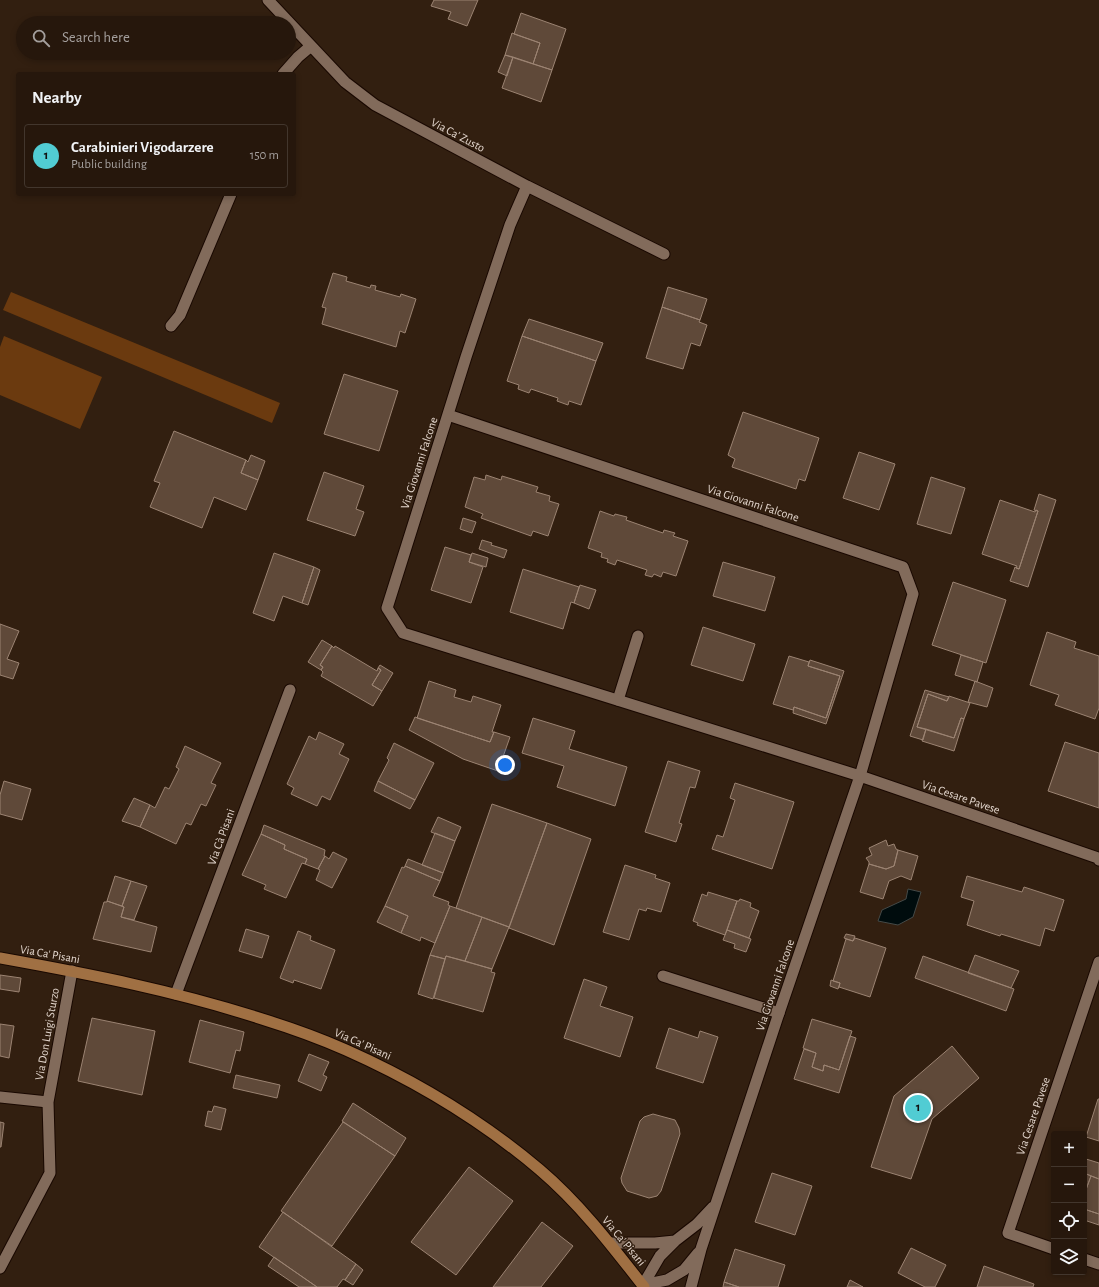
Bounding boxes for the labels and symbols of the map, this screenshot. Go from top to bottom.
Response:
street label: Via Ca' Zusto [429,116,487,154]
street label: Via Giovanni Falcone [398,416,440,510]
street label: Via Giovanni Falcone [706,482,800,524]
your location [495,755,515,775]
street label: Via Cesare Pavese [920,778,1002,816]
street label: Via Cà Pisani [205,807,237,867]
street label: Via Giovanni Falcone [754,938,796,1032]
street label: Via Ca' Pisani [19,943,81,965]
street label: Via Don Luigi Sturzo [33,987,61,1081]
street label: Via Ca' Pisani [333,1026,393,1062]
street label: Via Cesare Pavese [1014,1075,1052,1157]
pin: 1 [905,1093,931,1123]
street label: Via Ca' Pisani [600,1214,648,1268]

